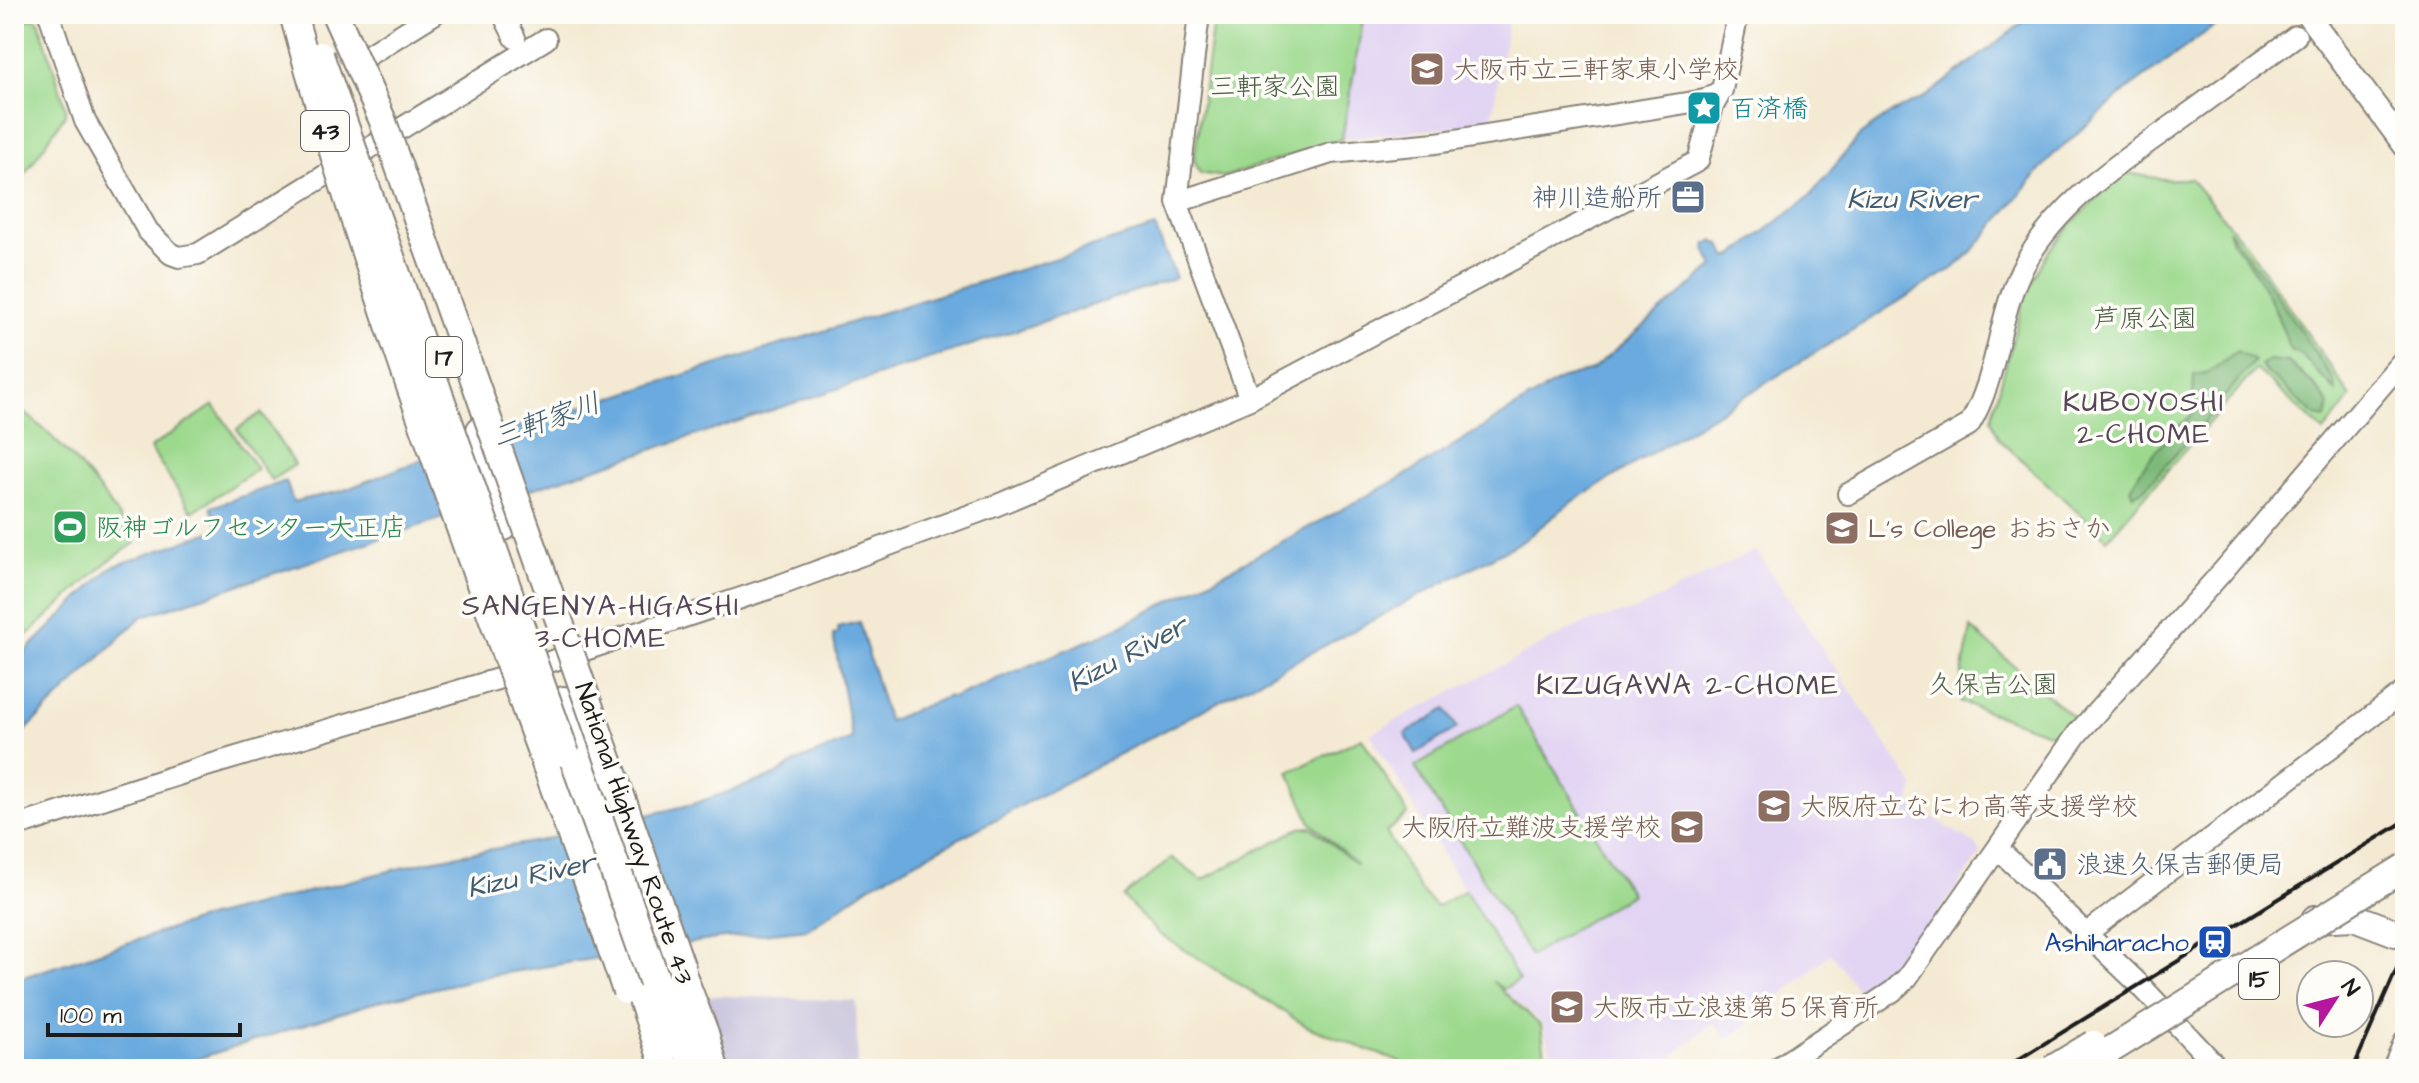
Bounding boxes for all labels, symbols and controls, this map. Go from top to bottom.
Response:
school or university icon: 大阪市立三軒家東小学校 [1408,50,1446,88]
place label: 大阪市立三軒家東小学校 [1453,52,1739,88]
park label: 三軒家公園 [1210,69,1340,105]
place icon: 百済橋 [1685,89,1723,127]
place label: 百済橋 [1730,91,1808,127]
road number: 43 [301,111,349,151]
office icon: 神川造船所 [1669,178,1707,216]
place label: 神川造船所 [1532,180,1662,216]
water label: Kizu River [1847,180,1979,219]
park label: 芦原公園 [2093,301,2197,337]
road number: 17 [426,337,462,377]
district label: KUBOYOSHI 2-CHOME [2063,383,2225,454]
water label: 三軒家川 [487,384,606,457]
sports icon: 阪神ゴルフセンター大正店 [51,508,89,546]
school or university icon: L’s College おおさか [1823,509,1861,547]
place label: 阪神ゴルフセンター大正店 [96,510,406,546]
place label: L’s College おおさか [1868,511,2111,549]
district label: SANGENYA-HIGASHI 3-CHOME [462,587,740,658]
water label: Kizu River [1061,605,1196,702]
district label: KIZUGAWA 2-CHOME [1536,666,1840,705]
park label: 久保吉公園 [1928,667,2058,703]
street label: National Highway Route 43 [564,678,703,989]
school or university icon: 大阪府立なにわ高等支援学校 [1755,787,1793,825]
place label: 大阪府立なにわ高等支援学校 [1800,789,2138,825]
school or university icon: 大阪府立難波支援学校 [1668,808,1706,846]
place label: 大阪府立難波支援学校 [1401,810,1661,846]
water label: Kizu River [464,842,601,908]
public building icon: 浪速久保吉郵便局 [2031,845,2069,883]
place label: 浪速久保吉郵便局 [2076,847,2284,883]
station icon: Ashiharacho [2196,923,2234,961]
place label: Ashiharacho [2045,925,2189,961]
road number: 15 [2239,959,2279,999]
north arrow [2295,959,2375,1039]
text: N [2333,973,2367,1003]
scale bar [48,987,240,1037]
school or university icon: 大阪市立浪速第５保育所 [1548,988,1586,1026]
place label: 大阪市立浪速第５保育所 [1593,990,1879,1026]
text: 100 m [60,999,122,1033]

